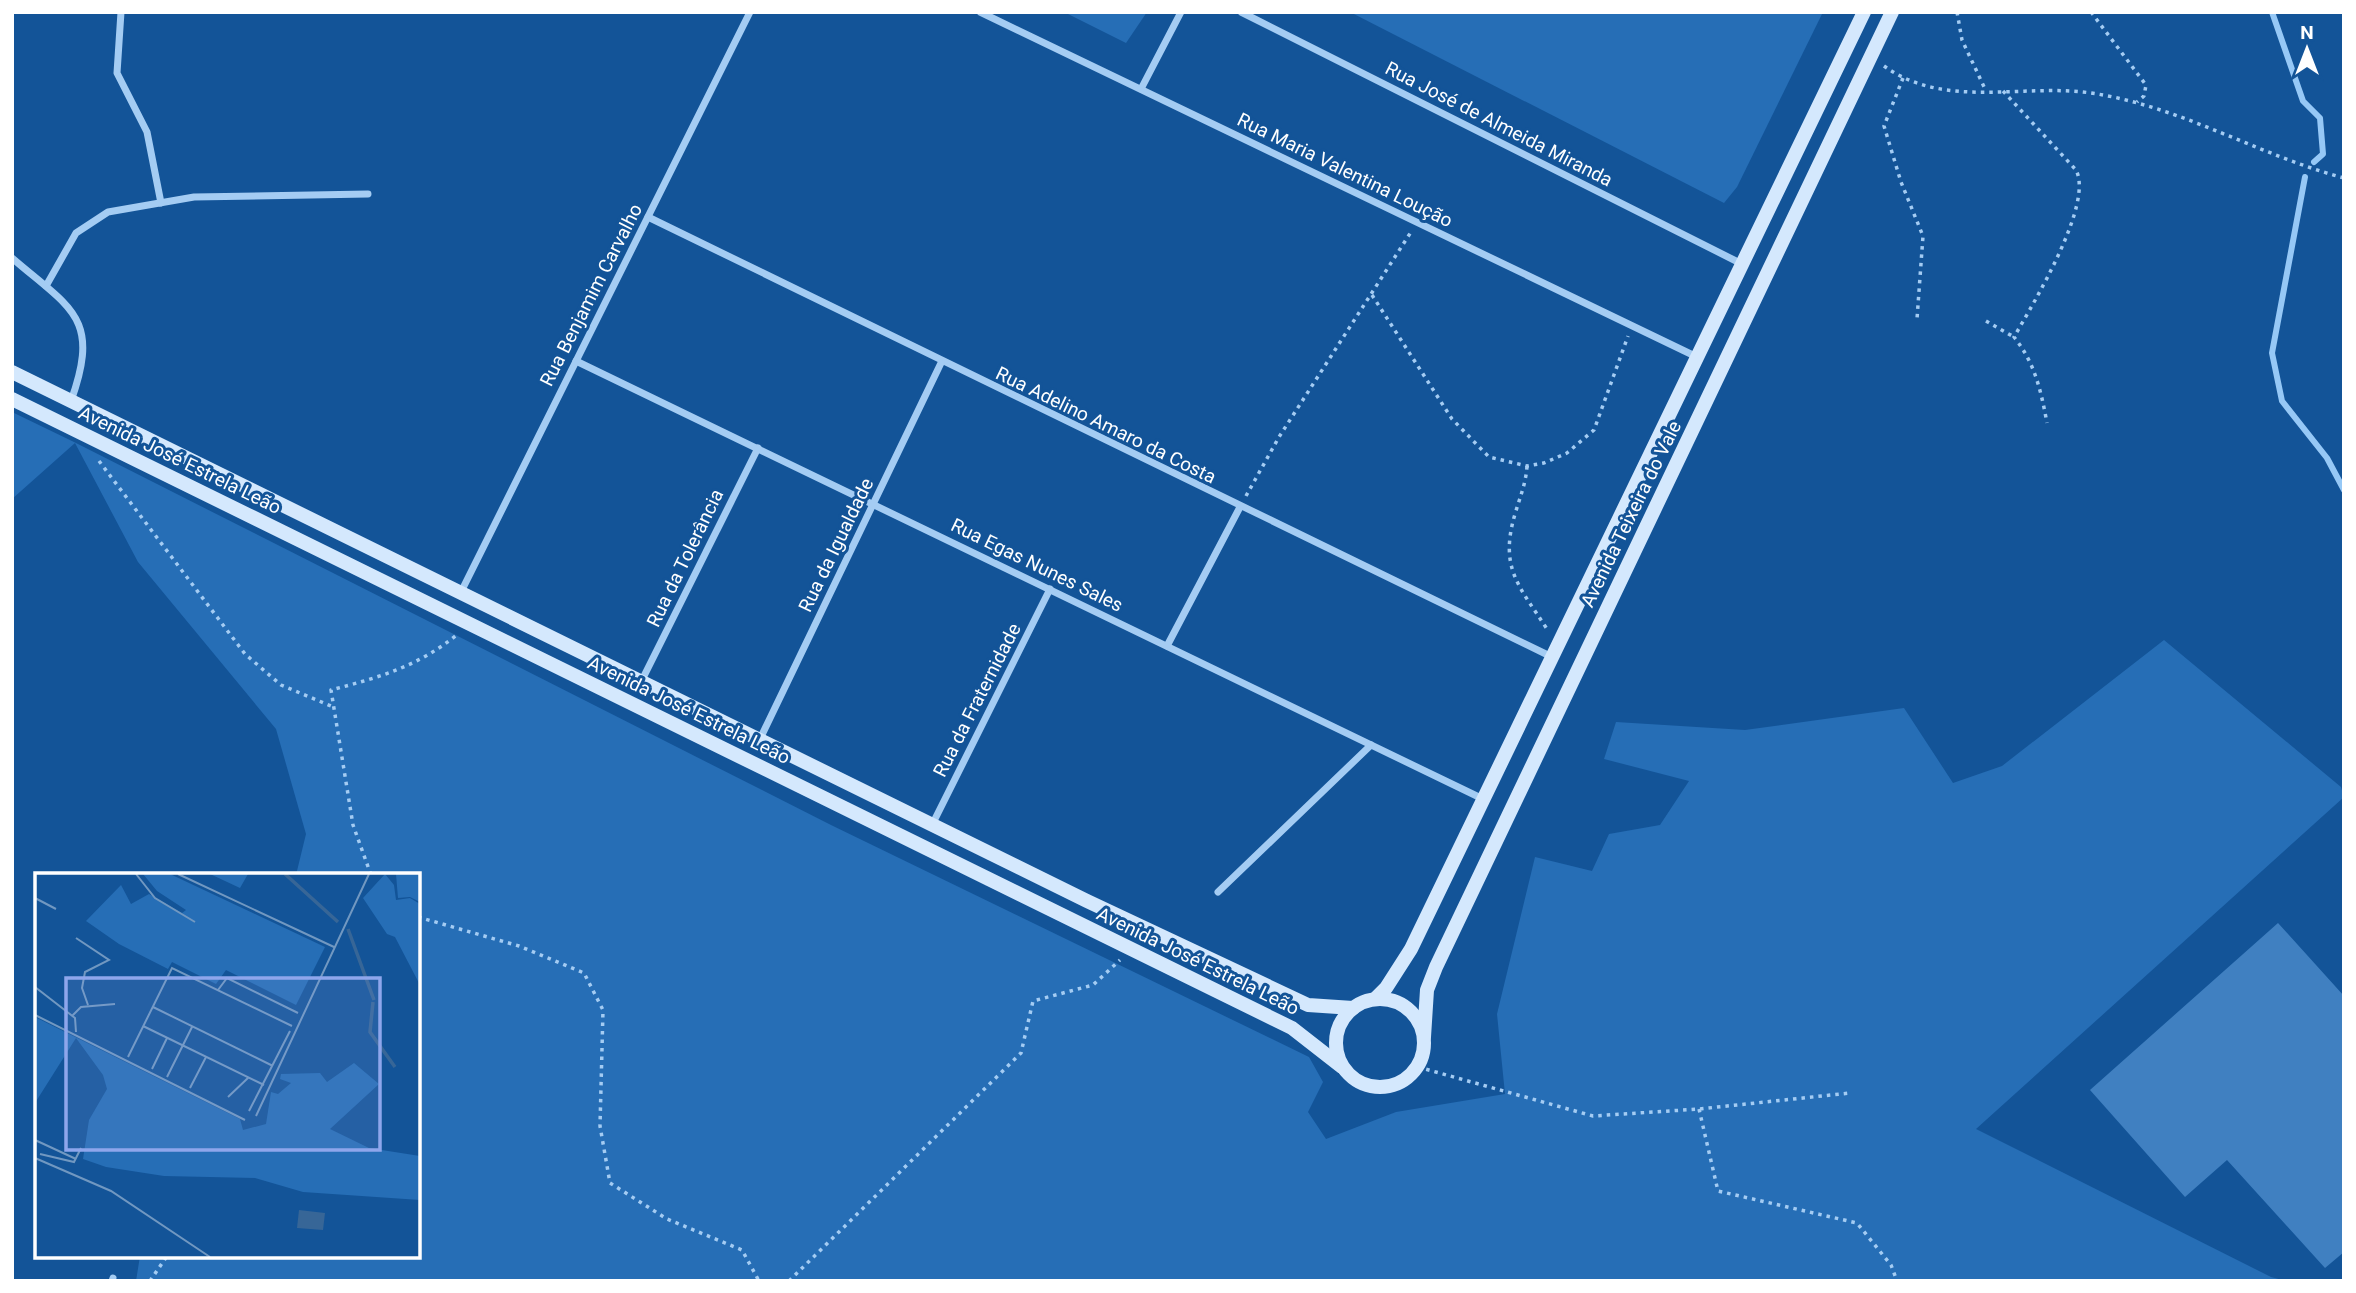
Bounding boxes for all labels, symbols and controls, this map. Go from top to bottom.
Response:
north arrow [2272,14,2342,84]
text: N [2300,21,2314,44]
street label: Rua José de Almeida Miranda [1382,57,1616,191]
street label: Rua Maria Valentina Loução [1234,108,1456,232]
street label: Rua Benjamim Carvalho [535,200,647,390]
street label: Rua Adelino Amaro da Costa [992,362,1220,488]
street label: Avenida José Estrela Leão [75,401,285,519]
street label: Avenida Teixeira do Vale [1576,417,1686,611]
street label: Rua da Igualdade [794,474,878,616]
street label: Rua da Tolerância [642,485,728,631]
street label: Rua Egas Nunes Sales [947,513,1127,617]
street label: Rua da Fraternidade [928,619,1026,781]
street label: Avenida José Estrela Leão [584,651,794,769]
inset map [35,873,420,1258]
street label: Avenida José Estrela Leão [1093,902,1303,1020]

